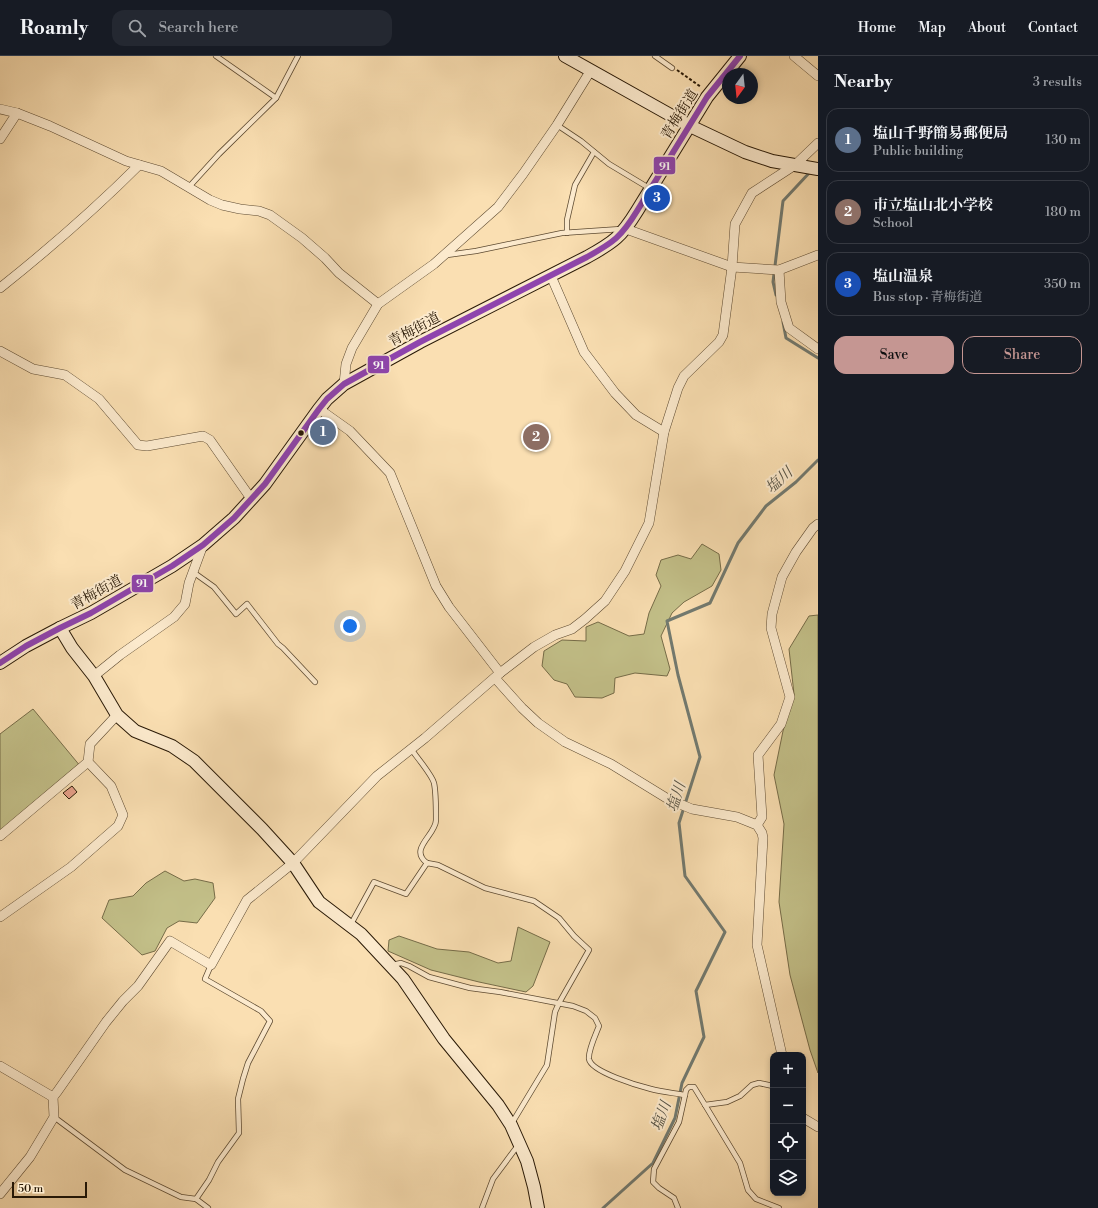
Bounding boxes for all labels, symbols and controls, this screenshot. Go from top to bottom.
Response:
search box [112,10,392,46]
text: Roamly [20,16,88,40]
icon: search [126,17,148,39]
text: Search here [158,18,238,37]
text: Home [858,19,896,37]
text: Map [918,19,946,37]
text: About [968,19,1006,37]
text: Contact [1028,19,1078,37]
north arrow [722,68,758,104]
text: Nearby [834,71,893,93]
text: 3 results [1033,74,1082,90]
street label: 青梅街道 [657,86,702,143]
text: 塩山千野簡易郵便局 [873,124,1008,143]
text: 1 [845,132,851,148]
text: 130 m [1046,132,1081,148]
text: Public building [873,143,963,159]
line badge: 91 [653,156,676,175]
text: 91 [659,160,672,174]
pin: 3 [644,183,670,213]
text: 市立塩山北小学校 [873,196,993,215]
text: 2 [844,204,852,220]
text: 180 m [1045,204,1081,220]
text: School [873,215,913,231]
text: 塩山温泉 [873,267,933,286]
text: 3 [844,276,852,292]
text: 350 m [1044,276,1081,292]
text: Bus stop · 青梅街道 [873,289,983,305]
street label: 青梅街道 [386,309,443,351]
button: Save [834,336,954,374]
button: Share [962,336,1082,374]
line badge: 91 [367,355,390,374]
text: 91 [373,359,386,373]
pin: 1 [310,417,336,447]
pin: 2 [523,422,549,452]
unlabelled marker [296,428,306,438]
water label: 塩川 [762,462,798,497]
street label: 青梅街道 [68,571,125,614]
line badge: 91 [131,574,154,593]
text: 91 [136,577,149,591]
your location [340,616,360,636]
water label: 塩川 [663,778,691,814]
map controls [770,1052,806,1196]
button: + [770,1052,806,1088]
button: − [770,1088,806,1124]
water label: 塩川 [647,1097,676,1134]
button: locate [770,1124,806,1160]
button: layers [770,1160,806,1196]
scale bar [12,1180,87,1199]
text: 50 m [18,1182,43,1196]

